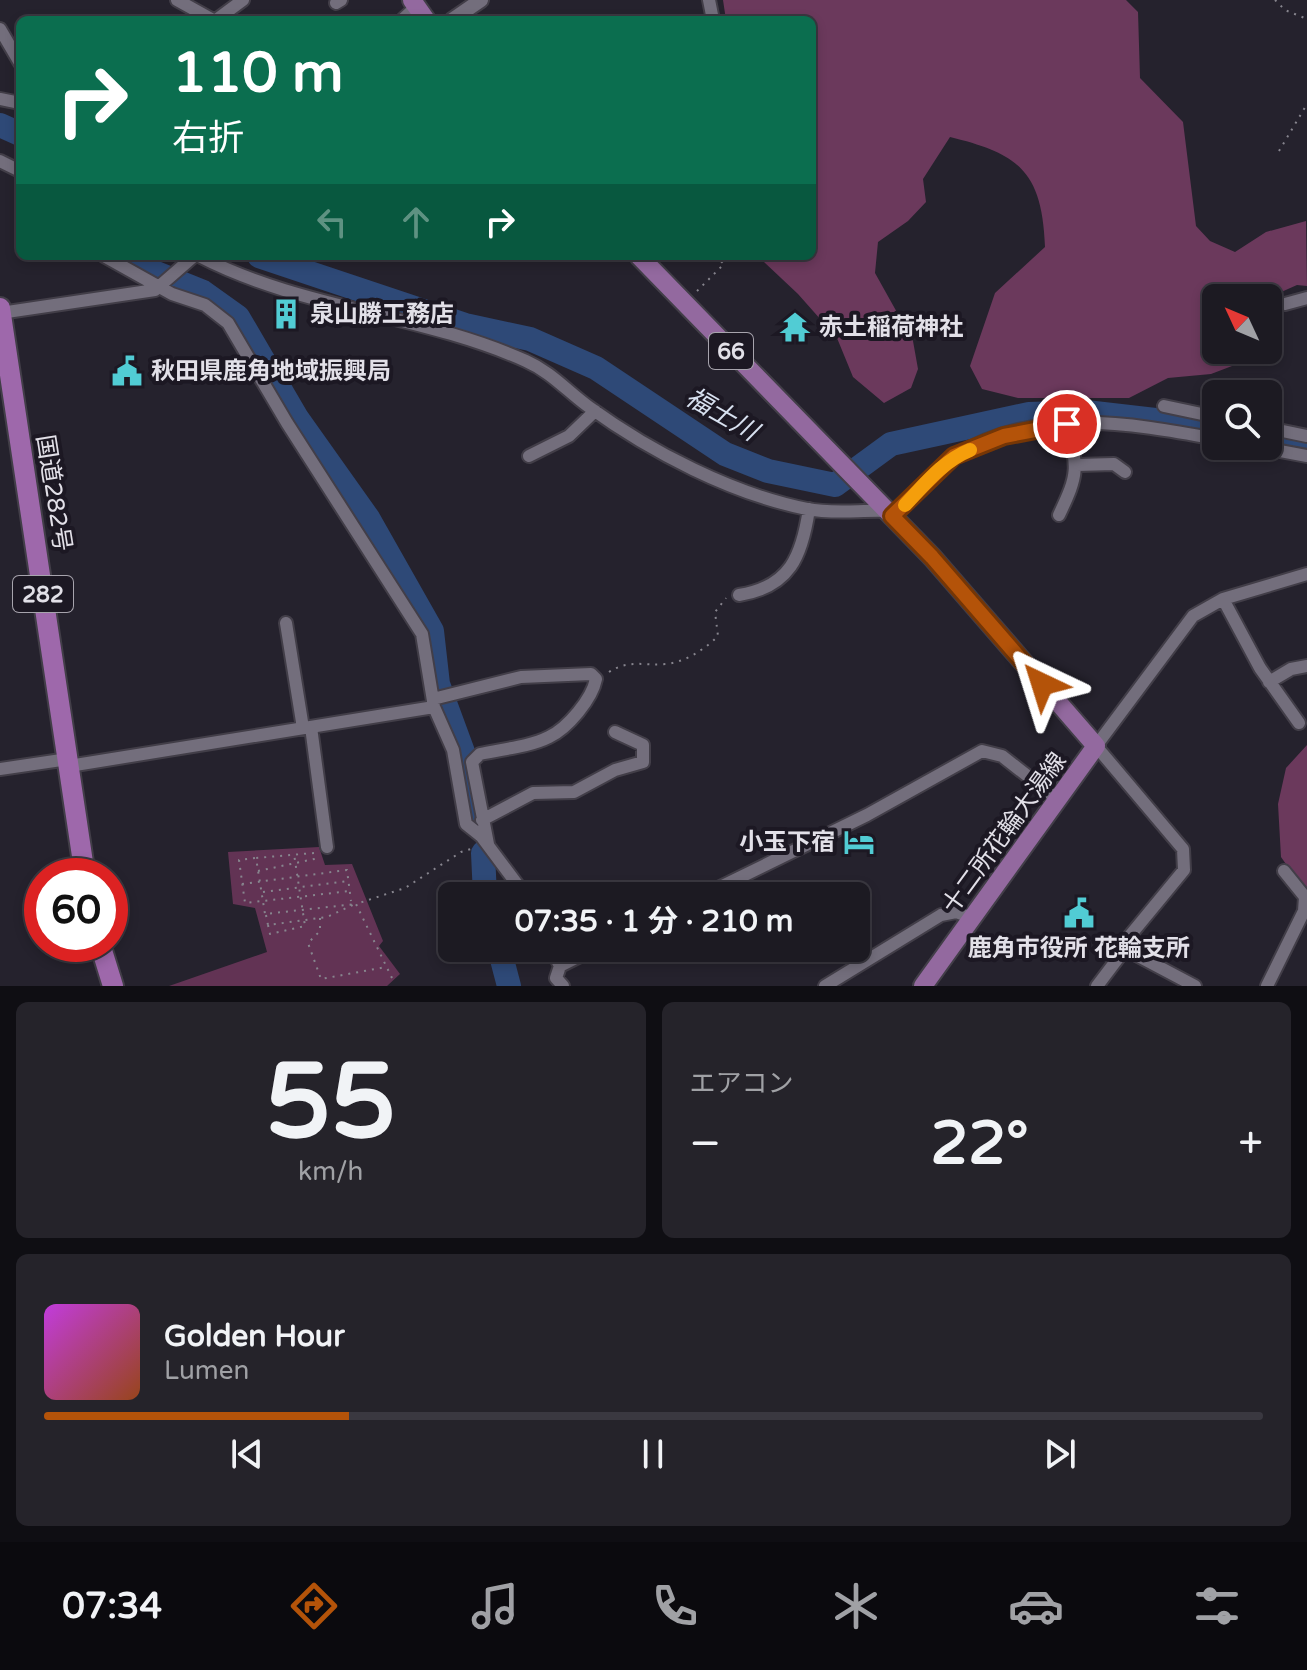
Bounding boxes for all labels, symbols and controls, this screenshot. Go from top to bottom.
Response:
text: 110 m [172,40,343,107]
icon: right [40,48,144,152]
text: 右折 [172,117,244,160]
icon: left [310,200,354,244]
icon: ahead [394,200,438,244]
icon: right [478,200,522,244]
north arrow [1202,284,1282,364]
map controls [1202,284,1282,460]
building icon: 泉山勝工務店 [269,297,303,331]
place label: 泉山勝工務店 [310,300,454,329]
temple icon: 赤土稲荷神社 [778,310,812,344]
place label: 赤土稲荷神社 [819,313,963,342]
road number: 66 [709,333,753,369]
public building icon: 秋田県鹿角地域振興局 [110,354,144,388]
place label: 秋田県鹿角地域振興局 [151,357,391,386]
button: search [1202,380,1282,460]
water label: 福士川 [680,382,766,449]
pin [1033,390,1101,458]
icon: arrive [1045,402,1089,446]
street label: 国道282号 [30,433,77,553]
road number: 282 [13,576,73,612]
position arrow [1000,642,1084,726]
street label: 十二所花輪大湯線 [936,747,1073,919]
hotel icon: 小玉下宿 [842,825,876,859]
place label: 小玉下宿 [739,828,835,857]
speed limit sign: 60 [24,858,128,962]
public building icon: 鹿角市役所 花輪支所 [1062,896,1096,930]
text: 07:35 · 1 分 · 210 m [515,903,793,940]
place label: 鹿角市役所 花輪支所 [968,934,1190,963]
text: 55 [265,1041,396,1166]
text: エアコン [690,1068,794,1099]
text: 22° [931,1108,1029,1180]
text: − [690,1118,721,1171]
text: + [1238,1118,1263,1171]
text: km/h [298,1156,363,1187]
text: Golden Hour [164,1318,345,1355]
text: Lumen [164,1355,249,1386]
icon: previous [225,1432,269,1476]
icon: pause [631,1432,675,1476]
icon: next [1038,1432,1082,1476]
icon: directions [286,1578,342,1634]
icon: music [467,1578,523,1634]
icon: phone [647,1578,703,1634]
icon: climate [828,1578,884,1634]
icon: car [1008,1578,1064,1634]
icon: filters [1189,1578,1245,1634]
text: 07:34 [62,1585,162,1628]

